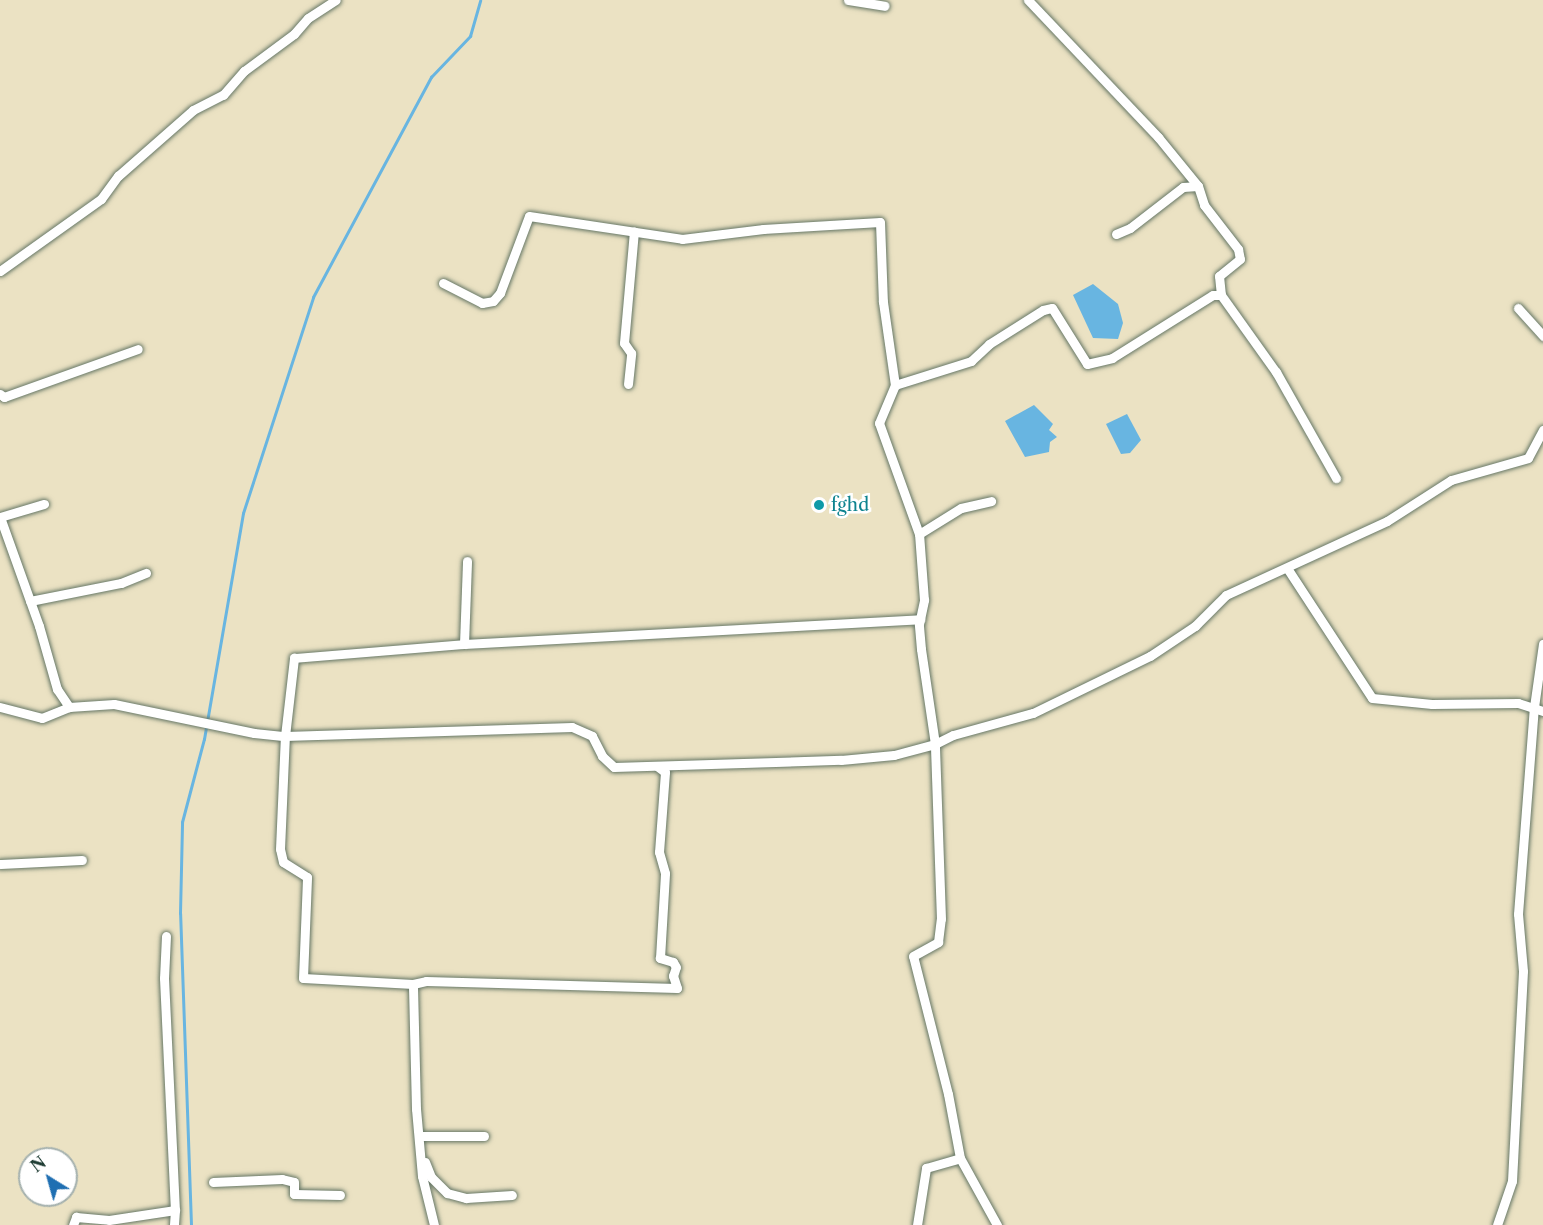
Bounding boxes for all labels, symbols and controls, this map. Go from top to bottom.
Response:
place label: fghd [831,494,869,516]
marker: fghd [812,498,826,512]
north arrow [18,1147,78,1207]
text: N [27,1152,50,1176]

